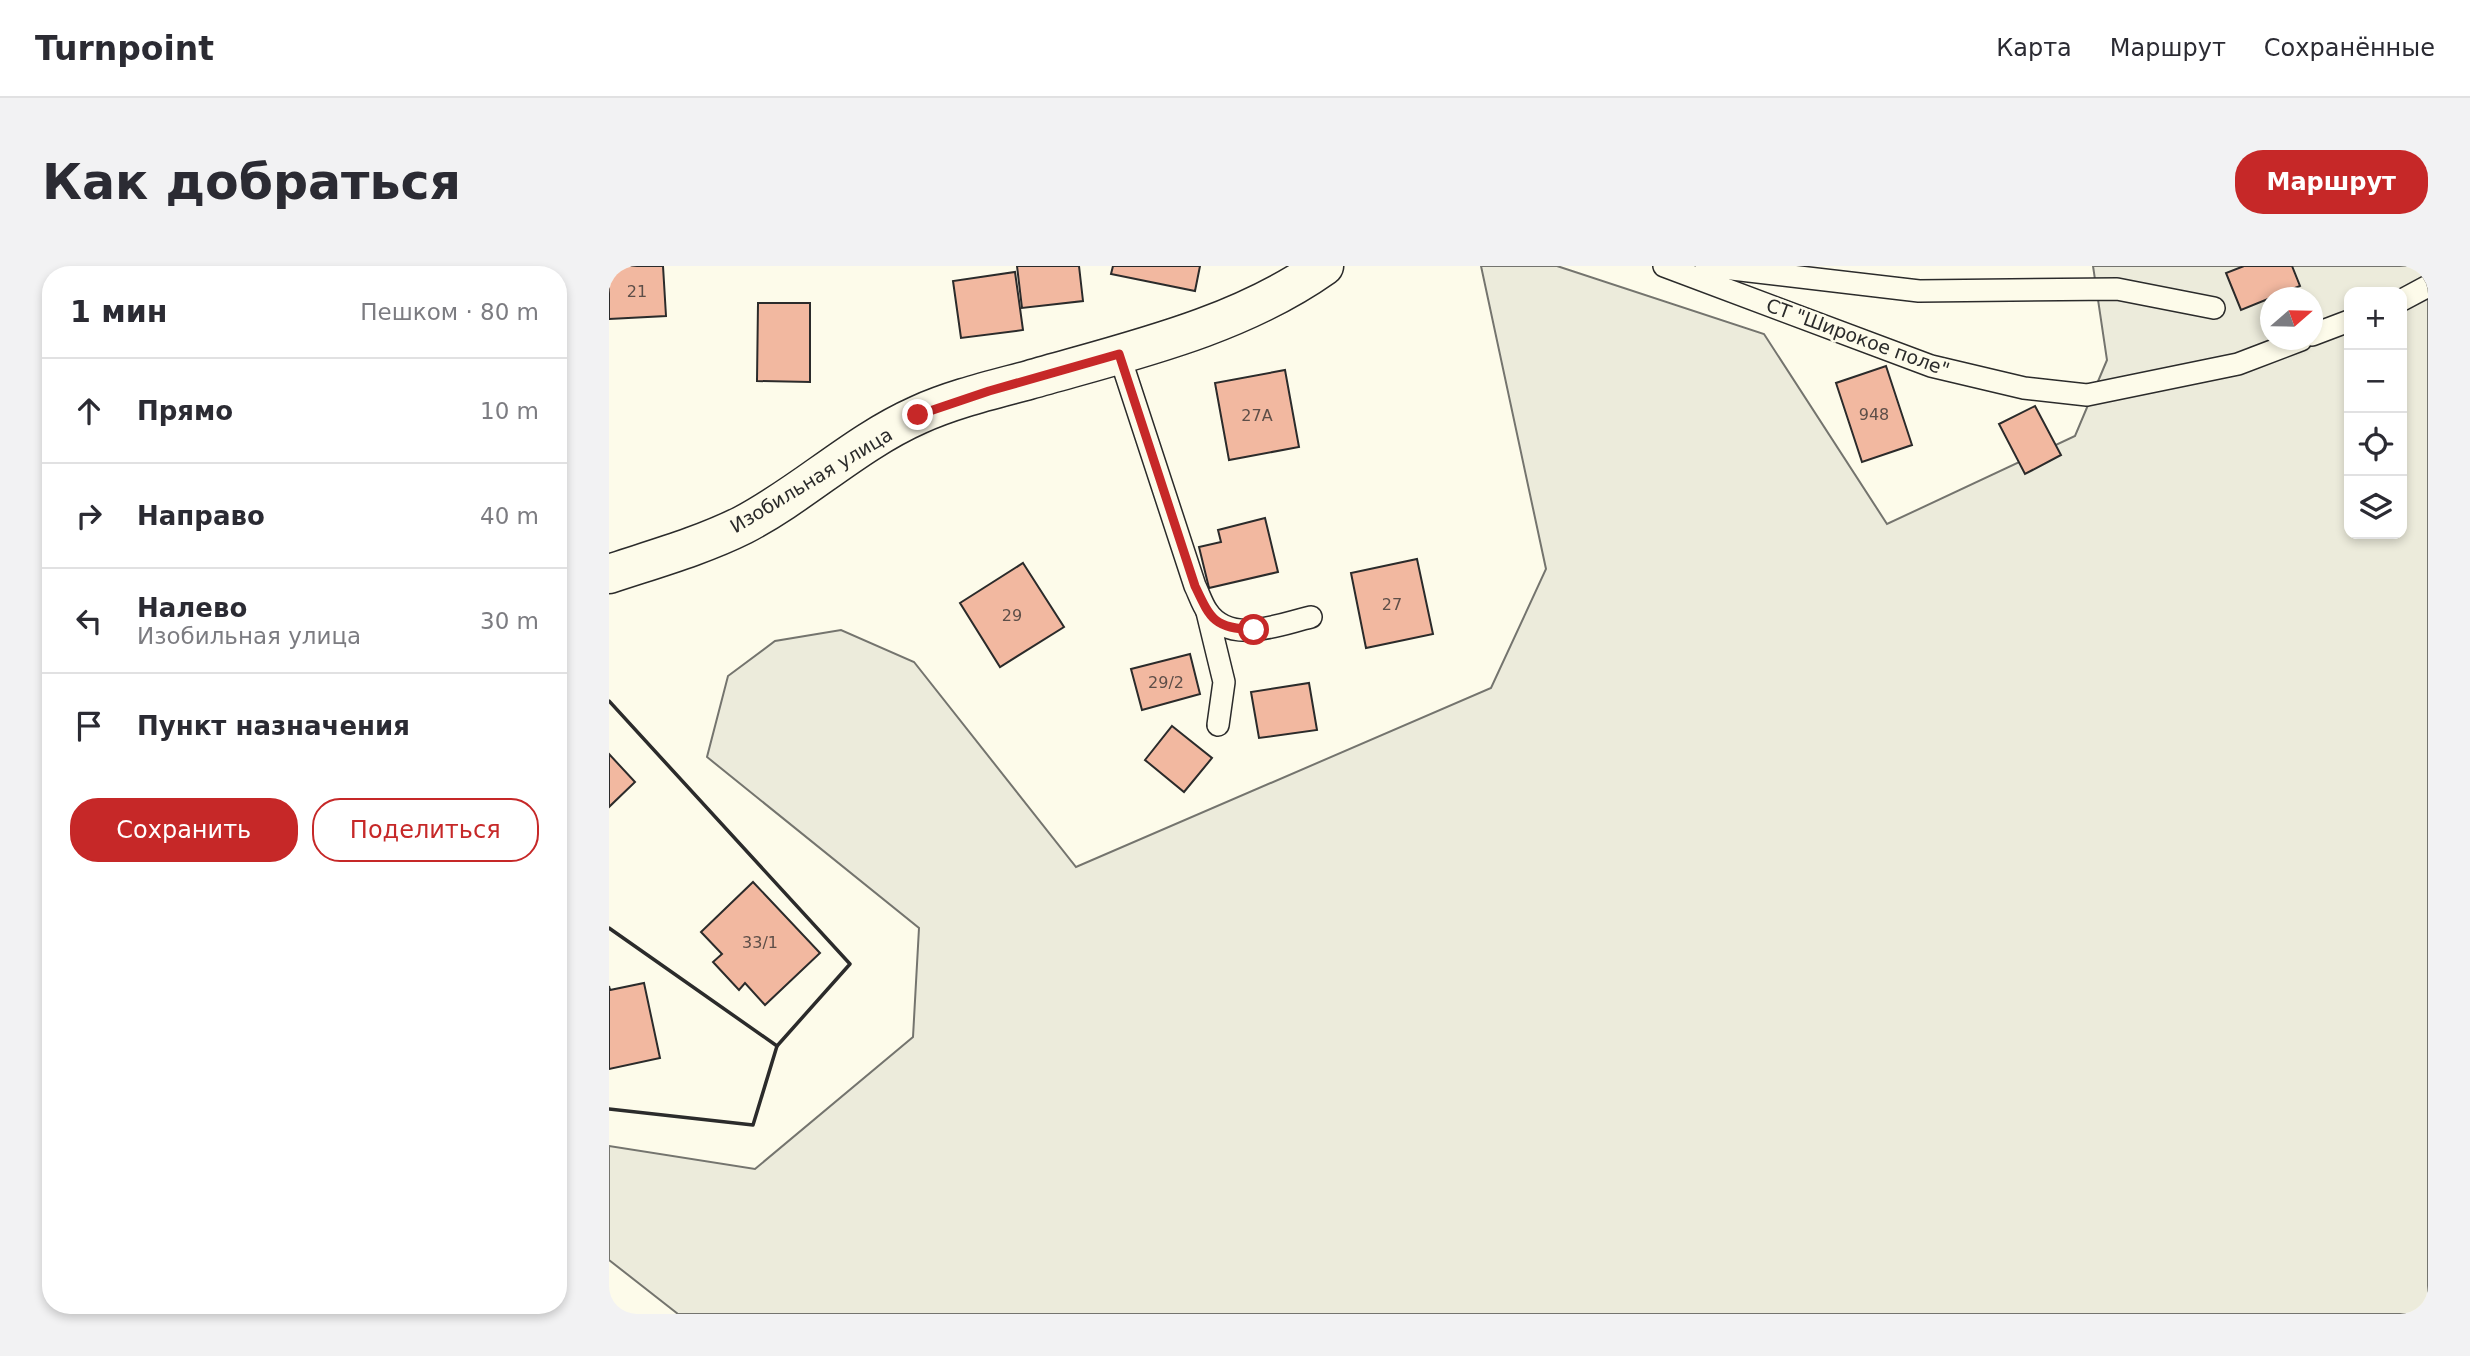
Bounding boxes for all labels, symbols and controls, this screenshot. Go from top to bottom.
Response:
text: Turnpoint [35,29,214,68]
text: Карта [1996,34,2072,62]
text: Маршрут [2110,34,2226,62]
text: Сохранённые [2264,34,2435,62]
button: Маршрут [2235,150,2428,214]
text: Как добраться [42,154,461,211]
house number: 21 [627,282,647,301]
north arrow [2260,287,2323,350]
map controls [2344,287,2407,539]
button: + [2344,287,2407,350]
text: 1 мин [70,294,168,329]
street label: СТ "Широкое поле" [1763,294,1953,380]
text: Пешком · 80 m [360,299,539,325]
button: − [2344,350,2407,413]
icon: ahead [70,392,108,430]
text: Прямо [137,396,233,426]
text: 10 m [480,398,539,424]
route end [902,399,933,430]
house number: 948 [1859,405,1889,424]
house number: 27А [1241,406,1273,425]
button: locate [2344,413,2407,476]
street label: Изобильная улица [726,423,896,537]
button: layers [2344,476,2407,539]
icon: right [70,497,108,535]
text: Направо [137,501,265,531]
text: 40 m [480,503,539,529]
text: Налево [137,593,247,623]
house number: 27 [1382,595,1402,614]
icon: left [70,602,108,640]
house number: 29 [1002,606,1022,625]
text: 30 m [480,608,539,634]
route start [1238,614,1269,645]
text: Изобильная улица [137,623,361,649]
house number: 29/2 [1148,673,1184,692]
icon: arrive [70,707,108,745]
text: Пункт назначения [137,711,410,741]
button: Сохранить [70,798,298,862]
button: Поделиться [312,798,539,862]
house number: 33/1 [742,933,778,952]

